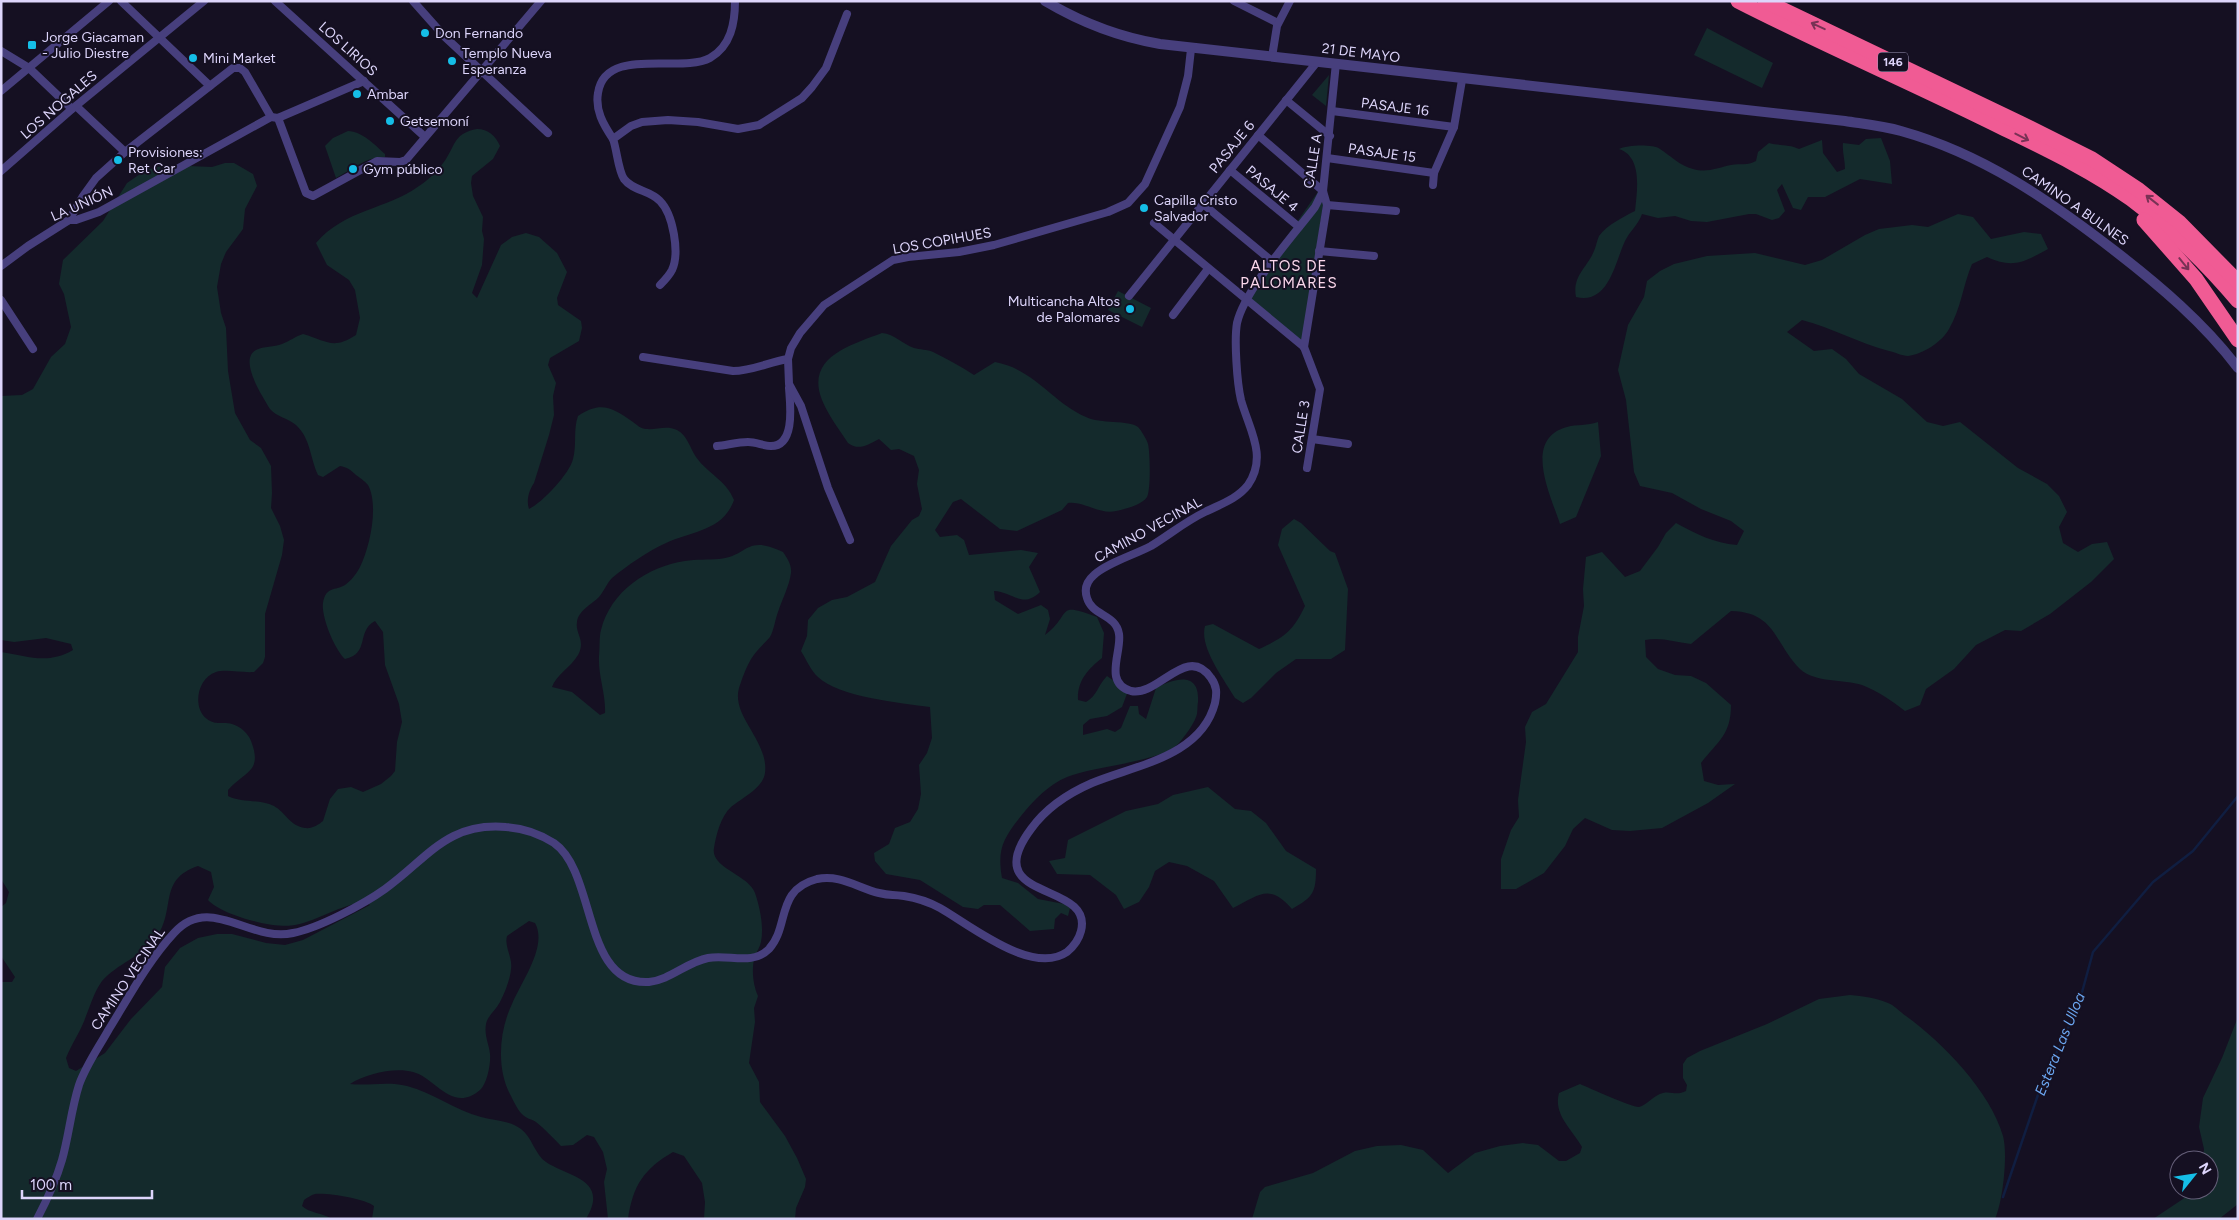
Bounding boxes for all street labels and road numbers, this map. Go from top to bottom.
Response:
street label: LOS LIRIOS [315,18,381,80]
street label: 21 DE MAYO [1321,40,1401,66]
road number: 146 [1878,52,1908,72]
street label: LOS NOGALES [17,67,101,143]
street label: PASAJE 16 [1360,94,1430,120]
street label: PASAJE 6 [1206,117,1258,177]
street label: CALLE A [1300,132,1326,190]
street label: PASAJE 15 [1347,140,1417,166]
street label: PASAJE 4 [1242,162,1302,216]
street label: CAMINO A BULNES [2018,163,2132,249]
street label: LA UNIÓN [48,183,116,225]
street label: LOS COPIHUES [891,224,993,258]
street label: CALLE 3 [1288,399,1314,455]
street label: CAMINO VECINAL [1091,493,1205,566]
street label: CAMINO VECINAL [87,924,169,1033]

